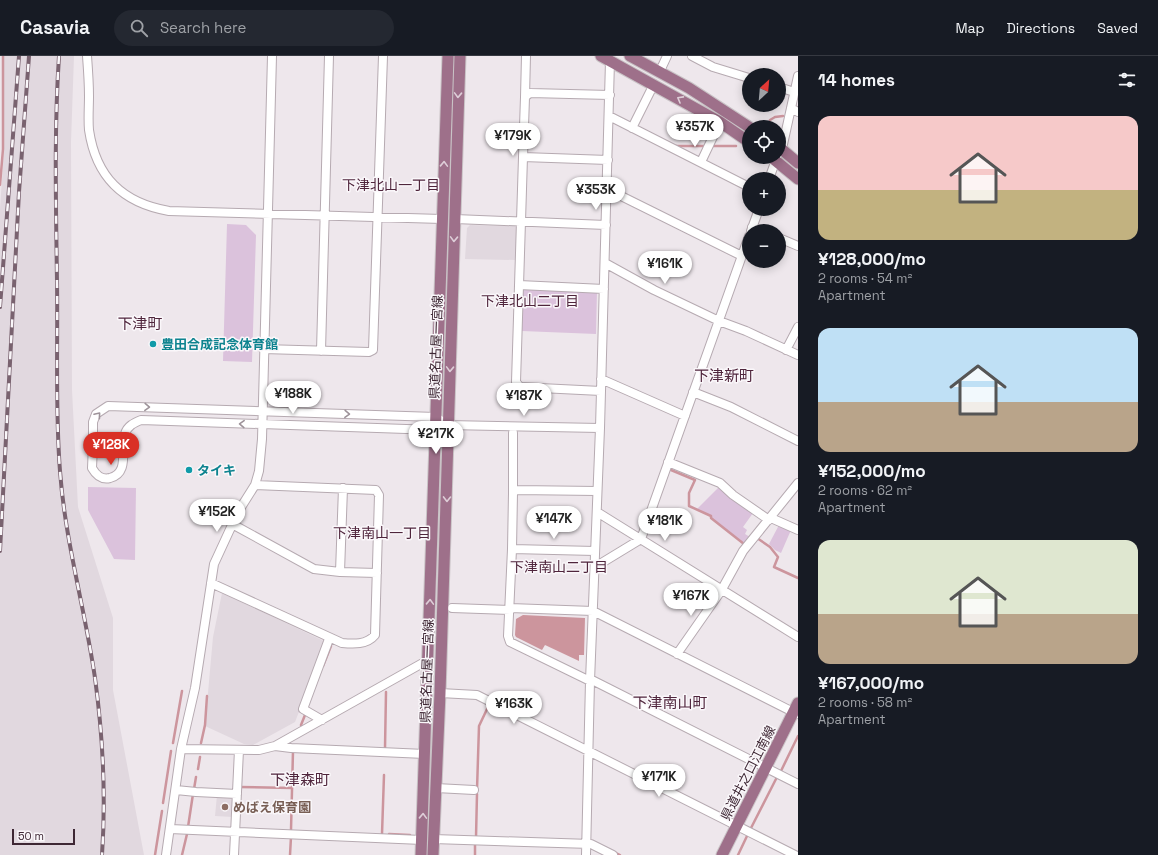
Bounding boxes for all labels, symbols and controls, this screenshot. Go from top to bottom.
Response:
search box [114,10,394,46]
text: Casavia [20,15,90,40]
icon: search [128,17,150,39]
text: Search here [160,18,246,37]
text: Map [955,19,985,37]
text: Directions [1007,19,1075,37]
text: Saved [1097,19,1138,37]
north arrow [742,68,786,112]
map controls [742,68,786,268]
text: 14 homes [818,69,895,91]
icon: filters [1116,69,1138,91]
one-way arrow [454,92,463,98]
one-way arrow [677,96,684,103]
pin: ¥357K [667,114,723,148]
text: ¥357K [676,118,714,135]
button: locate [742,120,786,164]
pin: ¥179K [485,123,541,157]
text: ¥179K [494,127,532,144]
icon: home [942,142,1014,214]
one-way arrow [440,161,448,167]
button: + [742,172,786,216]
district label: 下津北山一丁目 [342,176,440,194]
pin: ¥353K [568,177,624,211]
text: ¥353K [576,181,616,198]
button: − [742,224,786,268]
one-way arrow [450,236,458,242]
text: ¥128,000/mo [818,248,926,270]
pin: ¥161K [637,251,693,285]
text: ¥161K [647,255,683,272]
text: 2 rooms · 54 m² [818,270,912,287]
text: Apartment [818,287,886,304]
district label: 下津北山二丁目 [481,292,579,310]
street label: 県道名古屋一宮線 [426,295,446,399]
district label: 下津町 [117,314,163,333]
place label: 豊田合成記念体育館 [161,336,278,353]
marker: 豊田合成記念体育館 [148,339,158,349]
icon: home [942,354,1014,426]
one-way arrow [446,366,454,372]
district label: 下津新町 [694,366,754,385]
pin: ¥188K [265,381,321,415]
pin: ¥187K [496,383,552,417]
text: ¥188K [274,385,312,402]
text: ¥187K [506,387,542,404]
one-way arrow [144,403,150,411]
one-way arrow [344,410,350,419]
one-way arrow [93,412,100,419]
one-way arrow [239,419,245,428]
pin: ¥217K [408,421,464,455]
text: ¥217K [418,425,455,442]
pin: ¥128K [83,432,139,466]
text: ¥128K [92,436,130,453]
text: ¥152,000/mo [818,460,926,482]
place label: タイキ [197,462,236,479]
marker: タイキ [184,465,194,475]
text: 2 rooms · 62 m² [818,482,912,499]
one-way arrow [443,496,451,502]
pin: ¥152K [189,499,245,533]
text: Apartment [818,499,886,516]
text: ¥152K [198,503,236,520]
pin: ¥147K [526,506,582,540]
pin: ¥181K [637,508,693,542]
text: ¥147K [536,510,573,527]
text: ¥181K [647,512,683,529]
district label: 下津南山一丁目 [333,524,431,542]
district label: 下津南山二丁目 [510,558,608,576]
icon: home [942,566,1014,638]
pin: ¥167K [663,583,719,617]
text: ¥167K [672,587,710,604]
one-way arrow [426,599,434,605]
street label: 県道名古屋一宮線 [417,619,437,723]
text: ¥167,000/mo [818,672,924,694]
pin: ¥163K [486,691,542,725]
district label: 下津南山町 [632,693,708,712]
text: 2 rooms · 58 m² [818,694,912,711]
text: ¥163K [495,695,533,712]
text: Apartment [818,711,886,728]
street label: 県道井之口江南線 [717,723,779,823]
pin: ¥171K [631,764,687,798]
text: ¥171K [641,768,677,785]
district label: 下津森町 [270,770,330,789]
place label: めばえ保育園 [233,799,311,816]
marker: めばえ保育園 [220,802,230,812]
one-way arrow [418,813,427,819]
scale bar [12,827,75,846]
text: 50 m [18,829,44,843]

